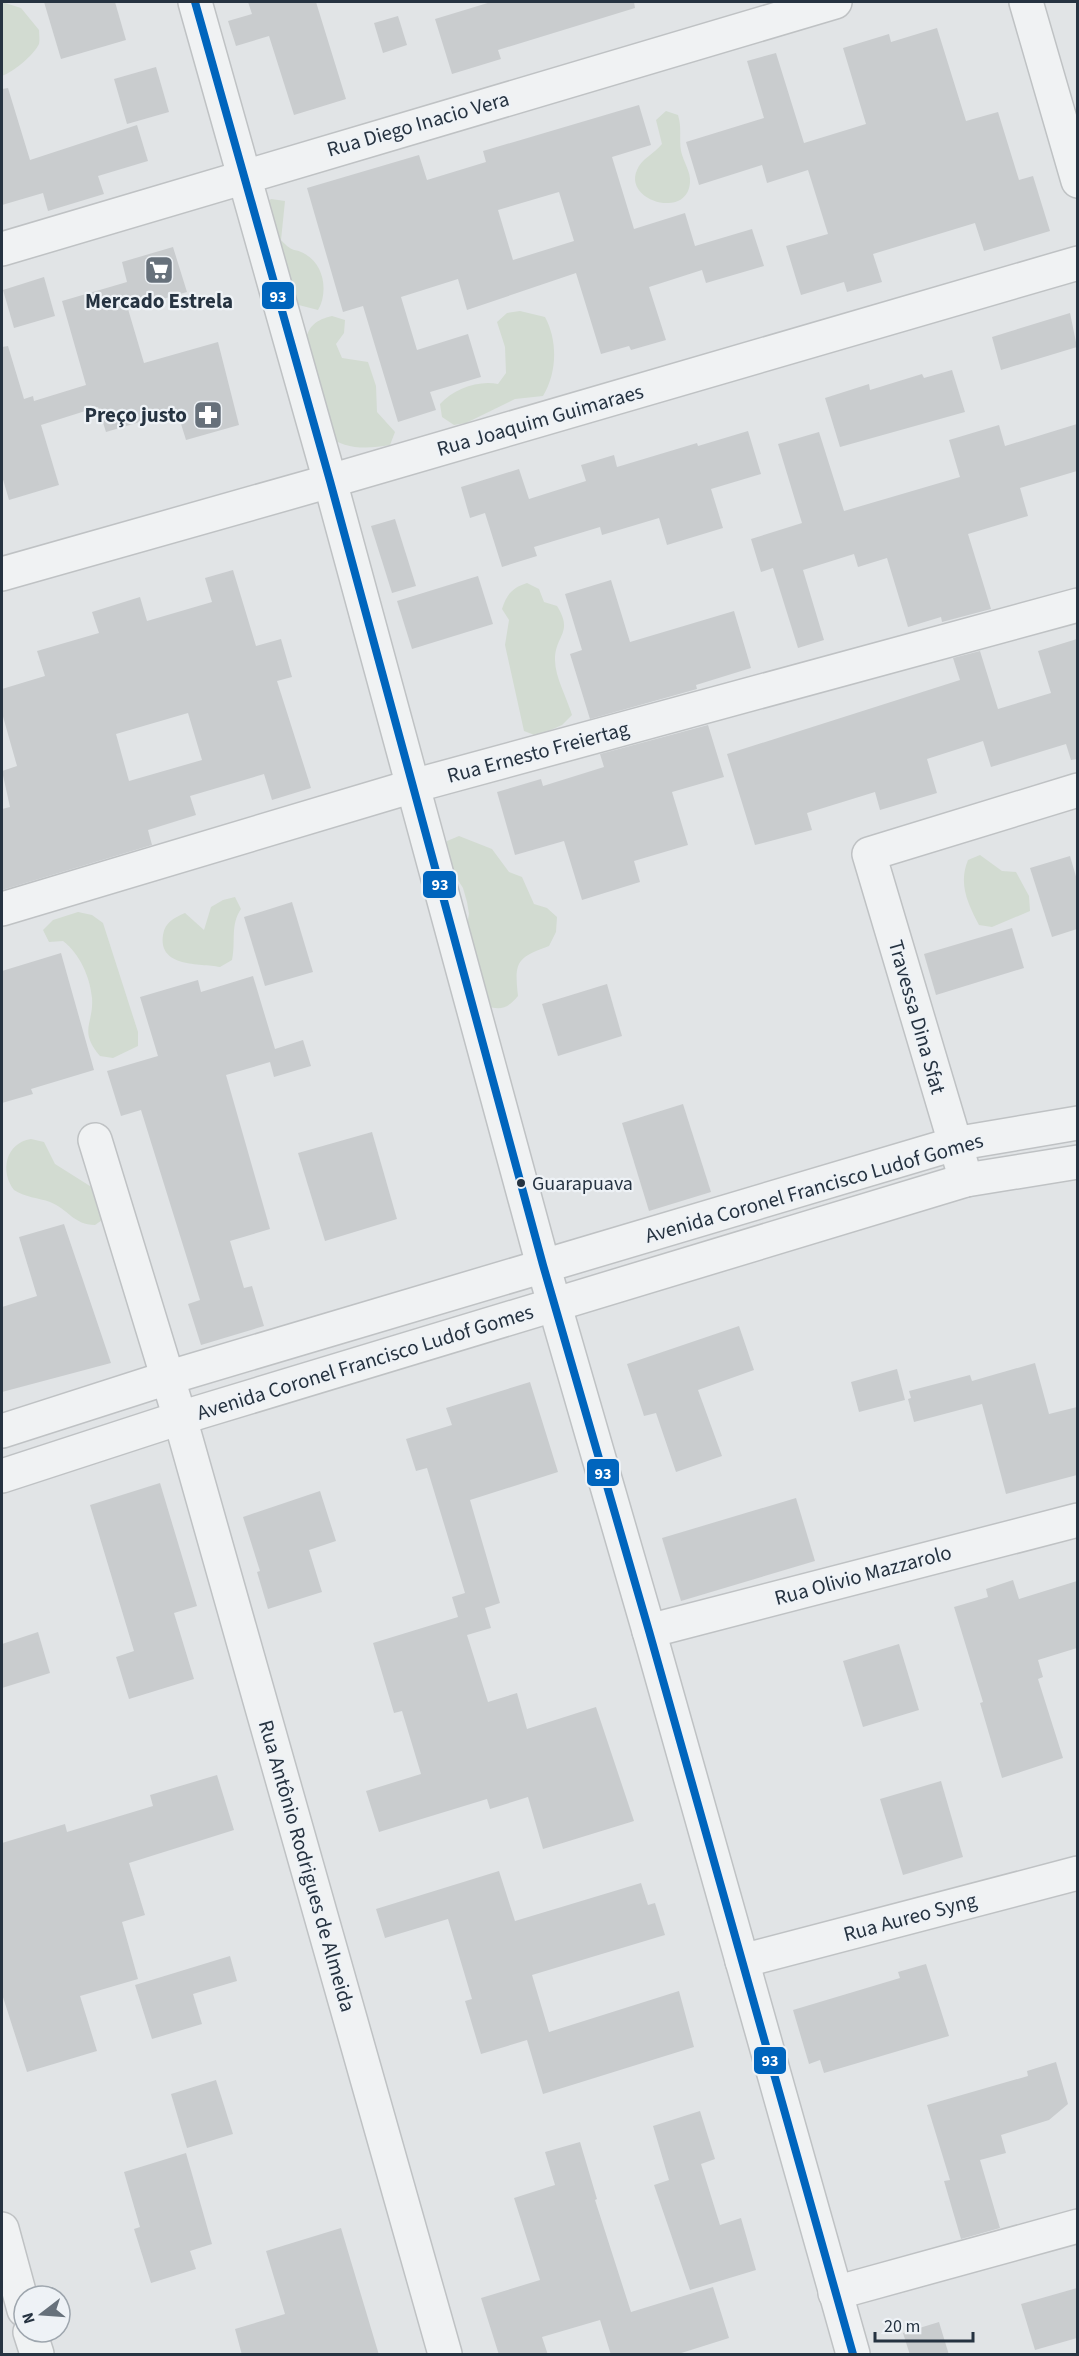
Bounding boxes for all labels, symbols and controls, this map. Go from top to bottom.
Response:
street label: Rua Diego Inacio Vera [323,84,513,164]
supermarket icon: Mercado Estrela [143,254,175,286]
line badge: 93 [261,281,295,310]
place label: Mercado Estrela [85,286,233,316]
text: 93 [270,286,286,308]
street label: Rua Joaquim Guimaraes [433,376,647,464]
pharmacy icon: Preço justo [192,399,224,431]
place label: Preço justo [84,400,187,430]
street label: Rua Ernesto Freiertag [444,713,633,791]
line badge: 93 [422,870,457,899]
text: 93 [432,874,448,896]
street label: Travessa Dina Sfat [881,937,953,1097]
street label: Avenida Coronel Francisco Ludof Gomes [641,1125,987,1251]
place label: Guarapuava [532,1170,633,1198]
marker: Guarapuava [515,1177,527,1189]
street label: Avenida Coronel Francisco Ludof Gomes [193,1296,537,1428]
line badge: 93 [586,1458,620,1487]
text: 93 [595,1463,611,1485]
street label: Rua Olivio Mazzarolo [771,1537,955,1613]
street label: Rua Antônio Rodrigues de Almeida [251,1717,363,2015]
street label: Rua Aureo Syng [840,1885,980,1949]
line badge: 93 [753,2046,787,2075]
text: 93 [762,2050,778,2072]
north arrow [12,2284,72,2344]
scale bar [875,2305,972,2343]
text: N [17,2310,41,2326]
text: 20 m [884,2314,920,2339]

